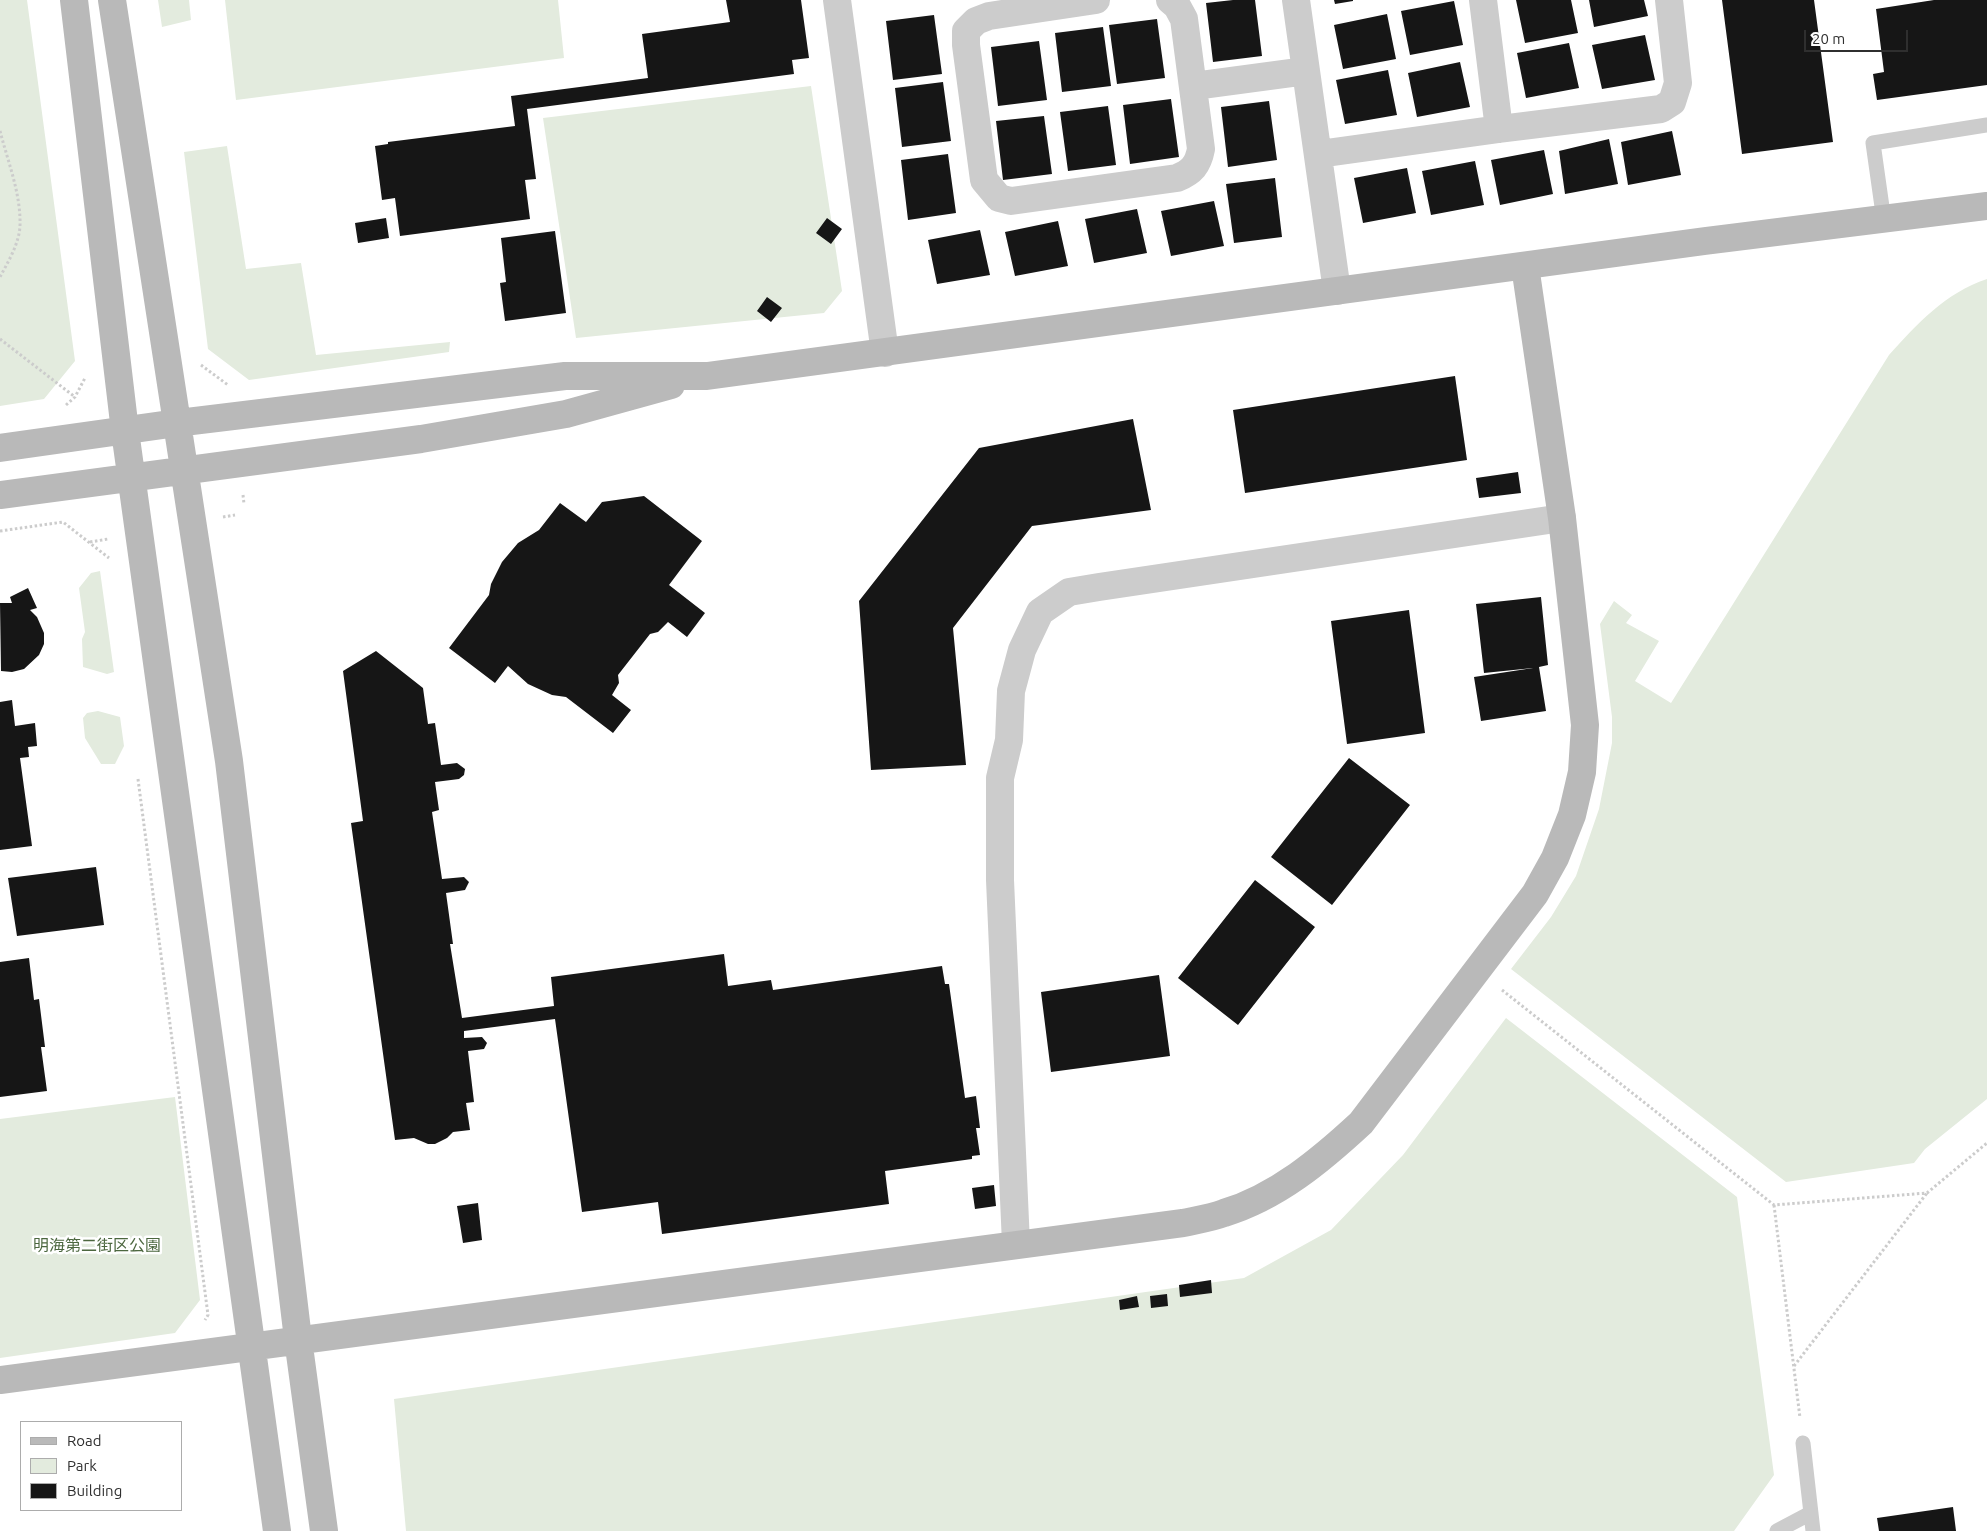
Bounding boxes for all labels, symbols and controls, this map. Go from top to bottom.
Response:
scale bar [1807,20,1911,52]
text: 20 m [1812,30,1845,47]
park label: 明海第二街区公園 [33,1236,161,1256]
legend [20,1421,182,1511]
text: Road [67,1432,102,1449]
text: Park [67,1457,97,1474]
text: Building [67,1482,122,1499]

